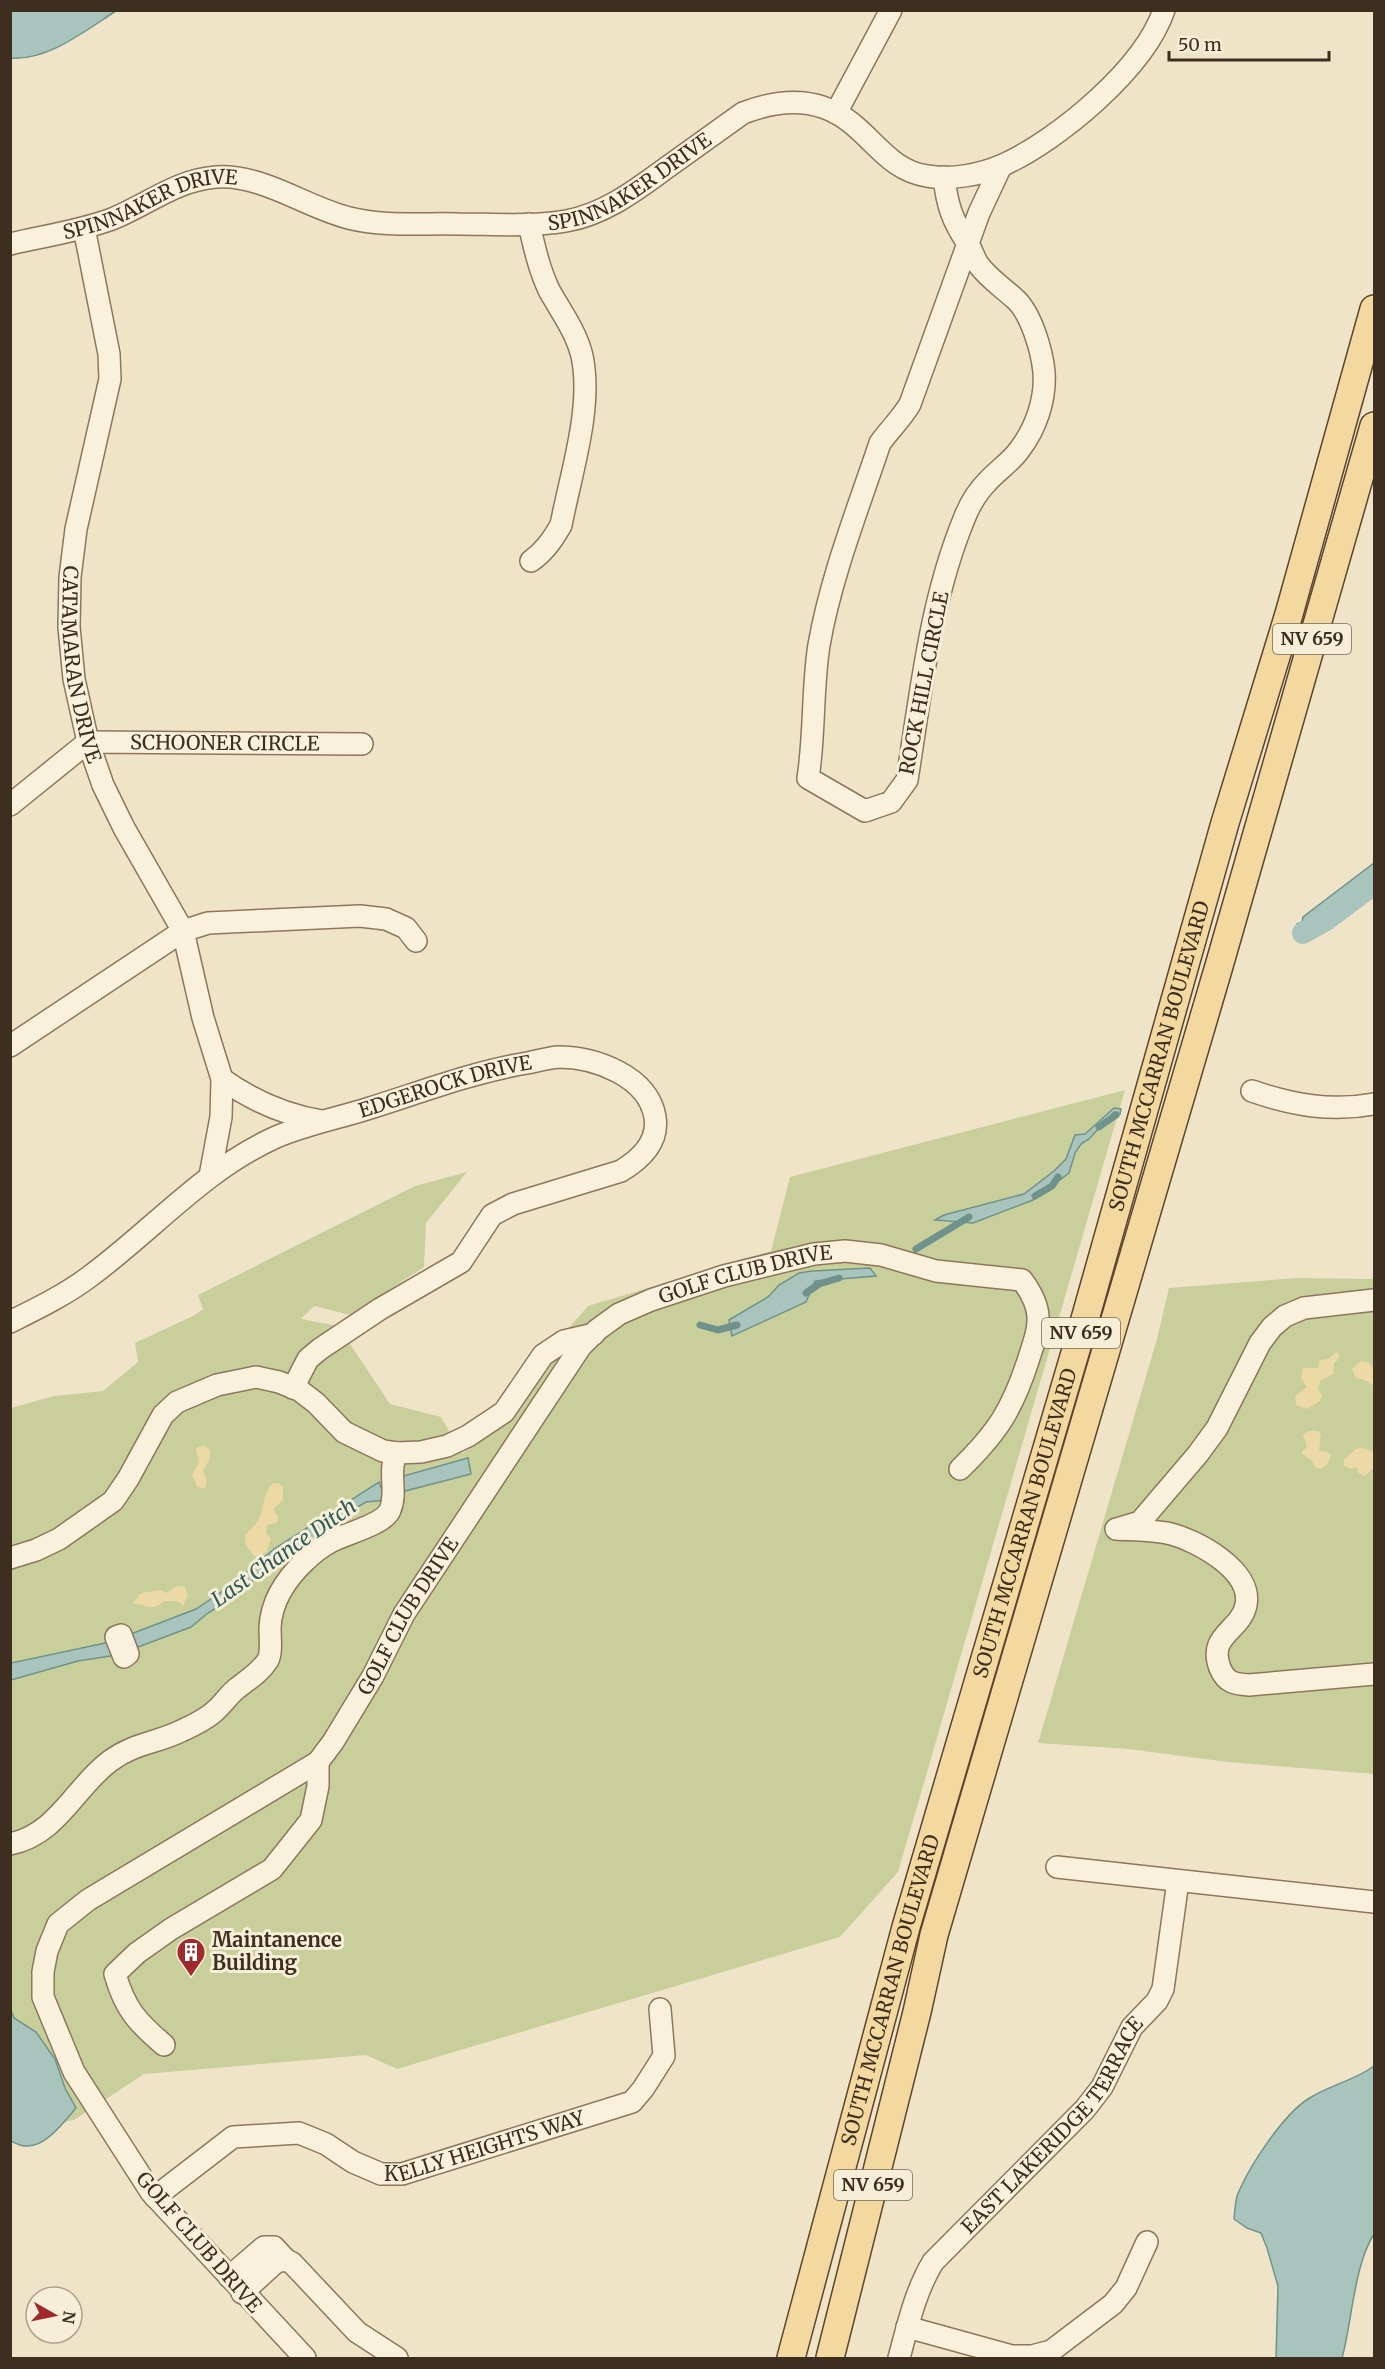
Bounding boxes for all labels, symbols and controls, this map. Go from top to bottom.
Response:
scale bar [1169,24,1330,62]
text: 50 m [1178,33,1222,56]
street label: SPINNAKER DRIVE [546,127,716,235]
street label: SPINNAKER DRIVE [60,164,239,244]
street label: CATAMARAN DRIVE [56,564,107,767]
street label: ROCK HILL CIRCLE [893,589,954,777]
road number: NV 659 [1273,624,1351,654]
street label: SCHOONER CIRCLE [130,729,320,756]
street label: SOUTH MCCARRAN BOULEVARD [1103,898,1214,1214]
street label: EDGEROCK DRIVE [355,1049,534,1123]
street label: GOLF CLUB DRIVE [655,1239,834,1309]
road number: NV 659 [1042,1318,1120,1348]
street label: SOUTH MCCARRAN BOULEVARD [967,1365,1082,1681]
water label: Last Chance Ditch [206,1493,361,1613]
street label: GOLF CLUB DRIVE [352,1532,464,1699]
street label: SOUTH MCCARRAN BOULEVARD [835,1831,945,2148]
place label: Maintanence Building [212,1927,342,1975]
building icon: Maintanence Building [175,1936,207,1978]
street label: EAST LAKERIDGE TERRACE [955,2010,1148,2239]
street label: KELLY HEIGHTS WAY [384,2104,589,2186]
street label: GOLF CLUB DRIVE [131,2166,268,2318]
road number: NV 659 [834,2170,912,2200]
north arrow [24,2285,84,2345]
text: N [58,2310,80,2326]

